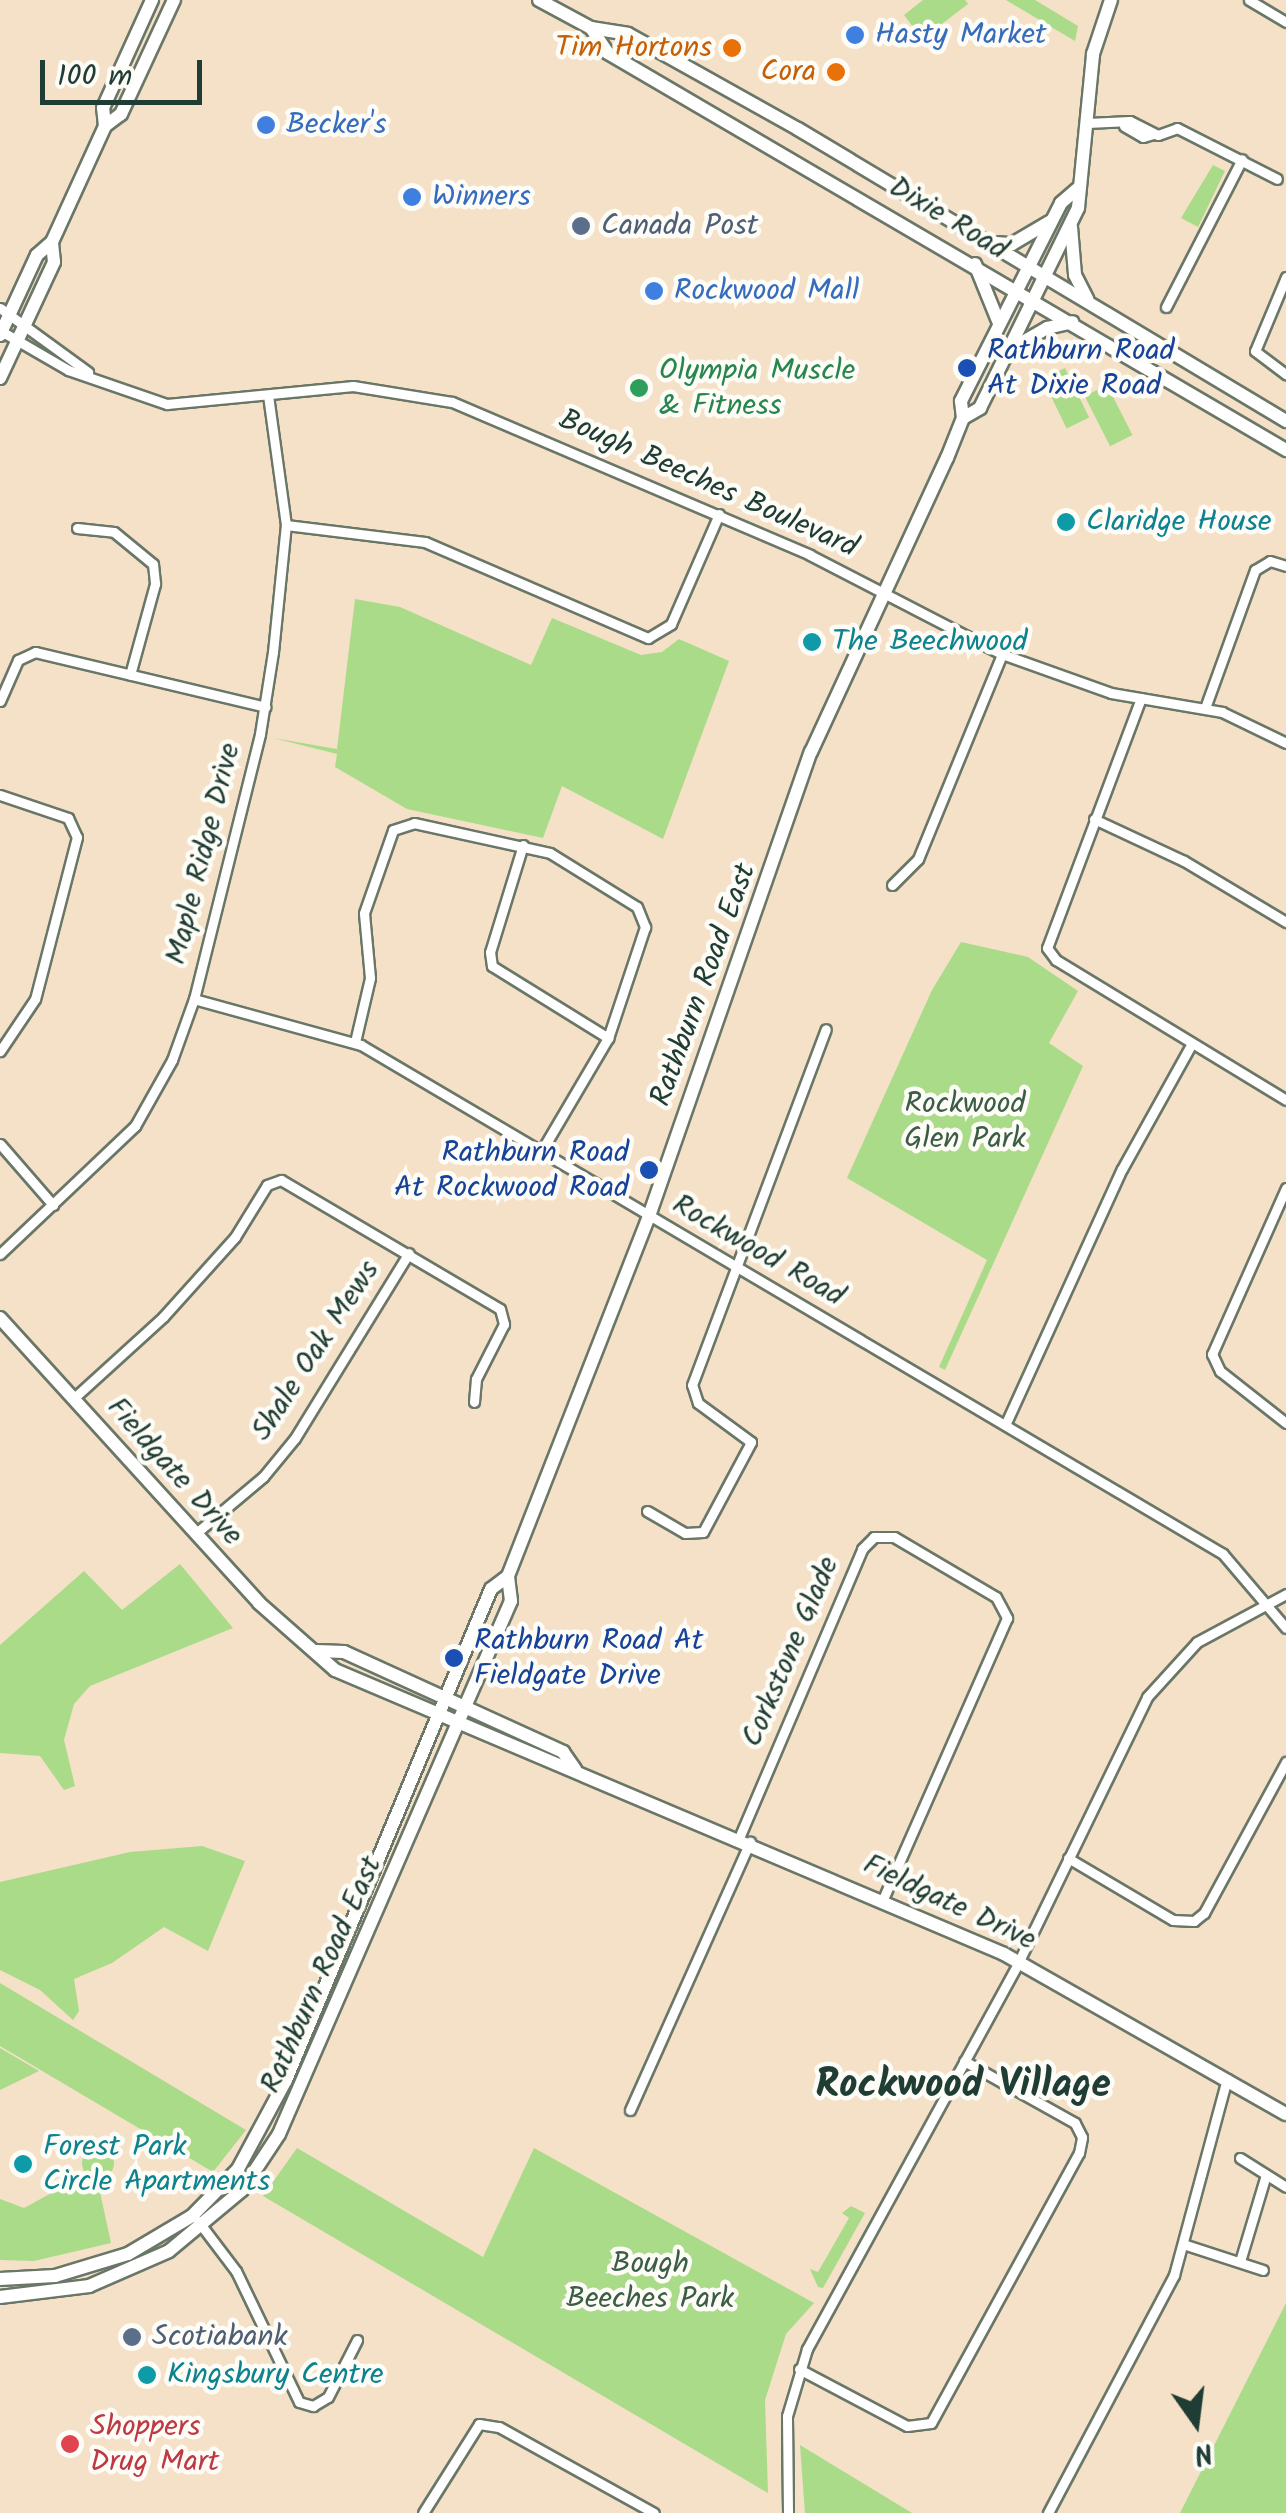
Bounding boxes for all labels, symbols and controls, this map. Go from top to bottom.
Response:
place label: Hasty Market [875,17,1047,53]
marker: Hasty Market [844,24,866,46]
place label: Tim Hortons [555,30,712,66]
marker: Tim Hortons [721,37,743,59]
scale bar [45,40,208,102]
text: 100 m [57,53,132,101]
place label: Cora [760,54,816,90]
marker: Cora [825,61,847,83]
place label: Becker's [286,107,387,143]
marker: Becker's [255,114,277,136]
street label: Dixie Road [882,170,1014,268]
place label: Winners [432,179,531,215]
marker: Winners [401,186,423,208]
place label: Canada Post [601,208,758,244]
marker: Canada Post [570,215,592,237]
place label: Rockwood Mall [674,273,859,309]
marker: Rockwood Mall [643,280,665,302]
place label: Rathburn Road At Dixie Road [987,333,1175,404]
place label: Olympia Muscle & Fitness [659,353,855,424]
marker: Rathburn Road At Dixie Road [956,357,978,379]
marker: Olympia Muscle & Fitness [628,377,650,399]
street label: Bough Beeches Boulevard [553,402,863,566]
place label: Claridge House [1086,504,1272,540]
marker: Claridge House [1055,511,1077,533]
place label: The Beechwood [832,624,1028,660]
marker: The Beechwood [801,631,823,653]
street label: Maple Ridge Drive [159,740,249,968]
street label: Rathburn Road East [643,859,765,1111]
park label: Rockwood Glen Park [904,1086,1026,1156]
place label: Rathburn Road At Rockwood Road [394,1135,629,1206]
marker: Rathburn Road At Rockwood Road [638,1159,660,1181]
street label: Rockwood Road [665,1187,851,1315]
street label: Shale Oak Mews [244,1254,388,1448]
street label: Fieldgate Drive [98,1391,250,1553]
street label: Corkstone Glade [735,1551,847,1753]
place label: Rathburn Road At Fieldgate Drive [474,1623,703,1694]
marker: Rathburn Road At Fieldgate Drive [443,1647,465,1669]
street label: Fieldgate Drive [857,1847,1041,1959]
street label: Rathburn Road East [254,1851,390,2099]
district label: Rockwood Village [815,2061,1111,2109]
place label: Forest Park Circle Apartments [43,2129,270,2200]
marker: Forest Park Circle Apartments [12,2153,34,2175]
park label: Bough Beeches Park [566,2246,734,2316]
place label: Scotiabank [152,2319,288,2355]
marker: Scotiabank [121,2326,143,2348]
place label: Kingsbury Centre [167,2357,384,2393]
marker: Kingsbury Centre [136,2364,158,2386]
north arrow [1146,2373,1246,2473]
place label: Shoppers Drug Mart [90,2409,219,2480]
text: N [1189,2429,1217,2477]
marker: Shoppers Drug Mart [59,2433,81,2455]

